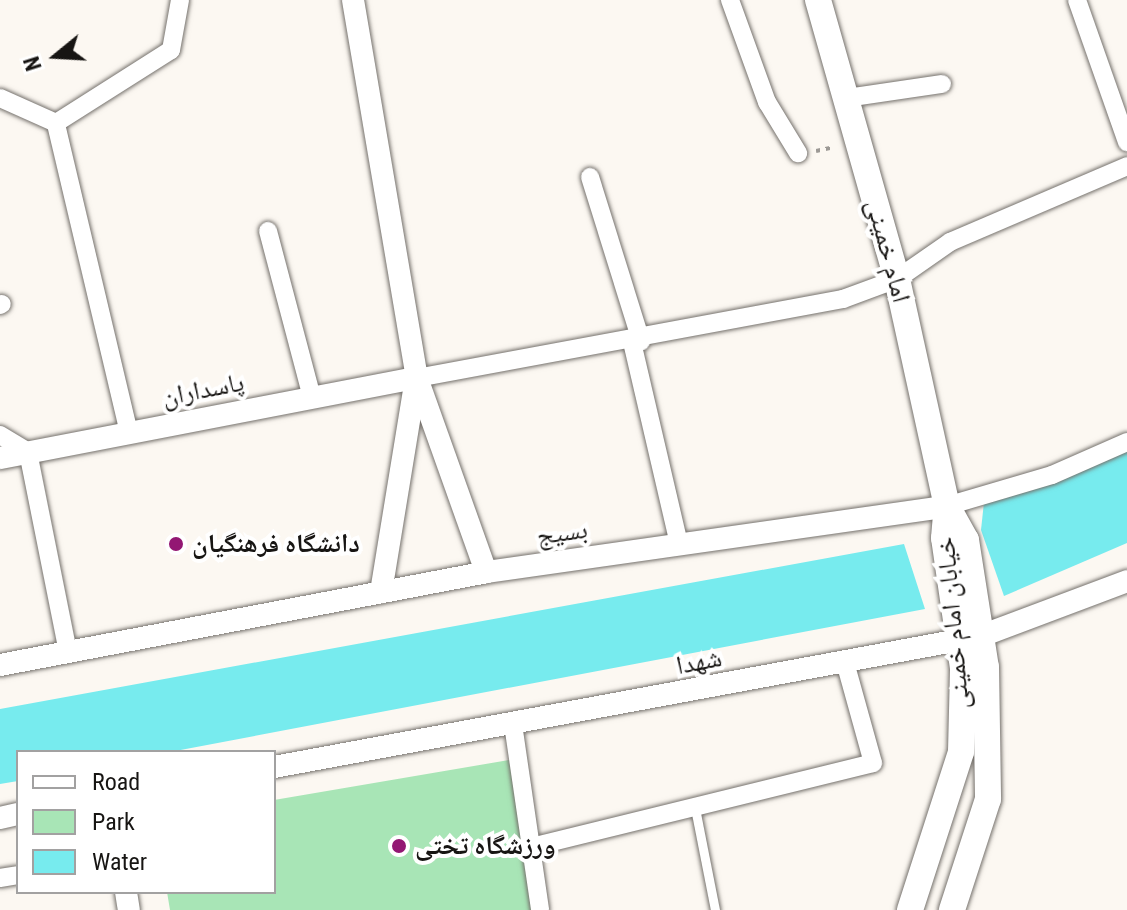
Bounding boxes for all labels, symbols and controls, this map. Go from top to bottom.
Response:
north arrow [16,16,96,96]
text: N [19,53,47,74]
street label: امام خمینی [859,196,917,306]
street label: پاسداران [159,367,247,413]
street label: بسیج [535,514,589,552]
place label: دانشگاه فرهنگیان [192,528,360,560]
marker: دانشگاه فرهنگیان [167,535,185,553]
street label: خیابان امام خمینی [930,536,976,710]
street label: شهدا [674,642,724,682]
legend [16,750,276,894]
text: Road [92,768,140,796]
text: Park [92,808,135,836]
place label: ورزشگاه تختی [415,830,556,862]
marker: ورزشگاه تختی [390,837,408,855]
text: Water [92,848,147,876]

